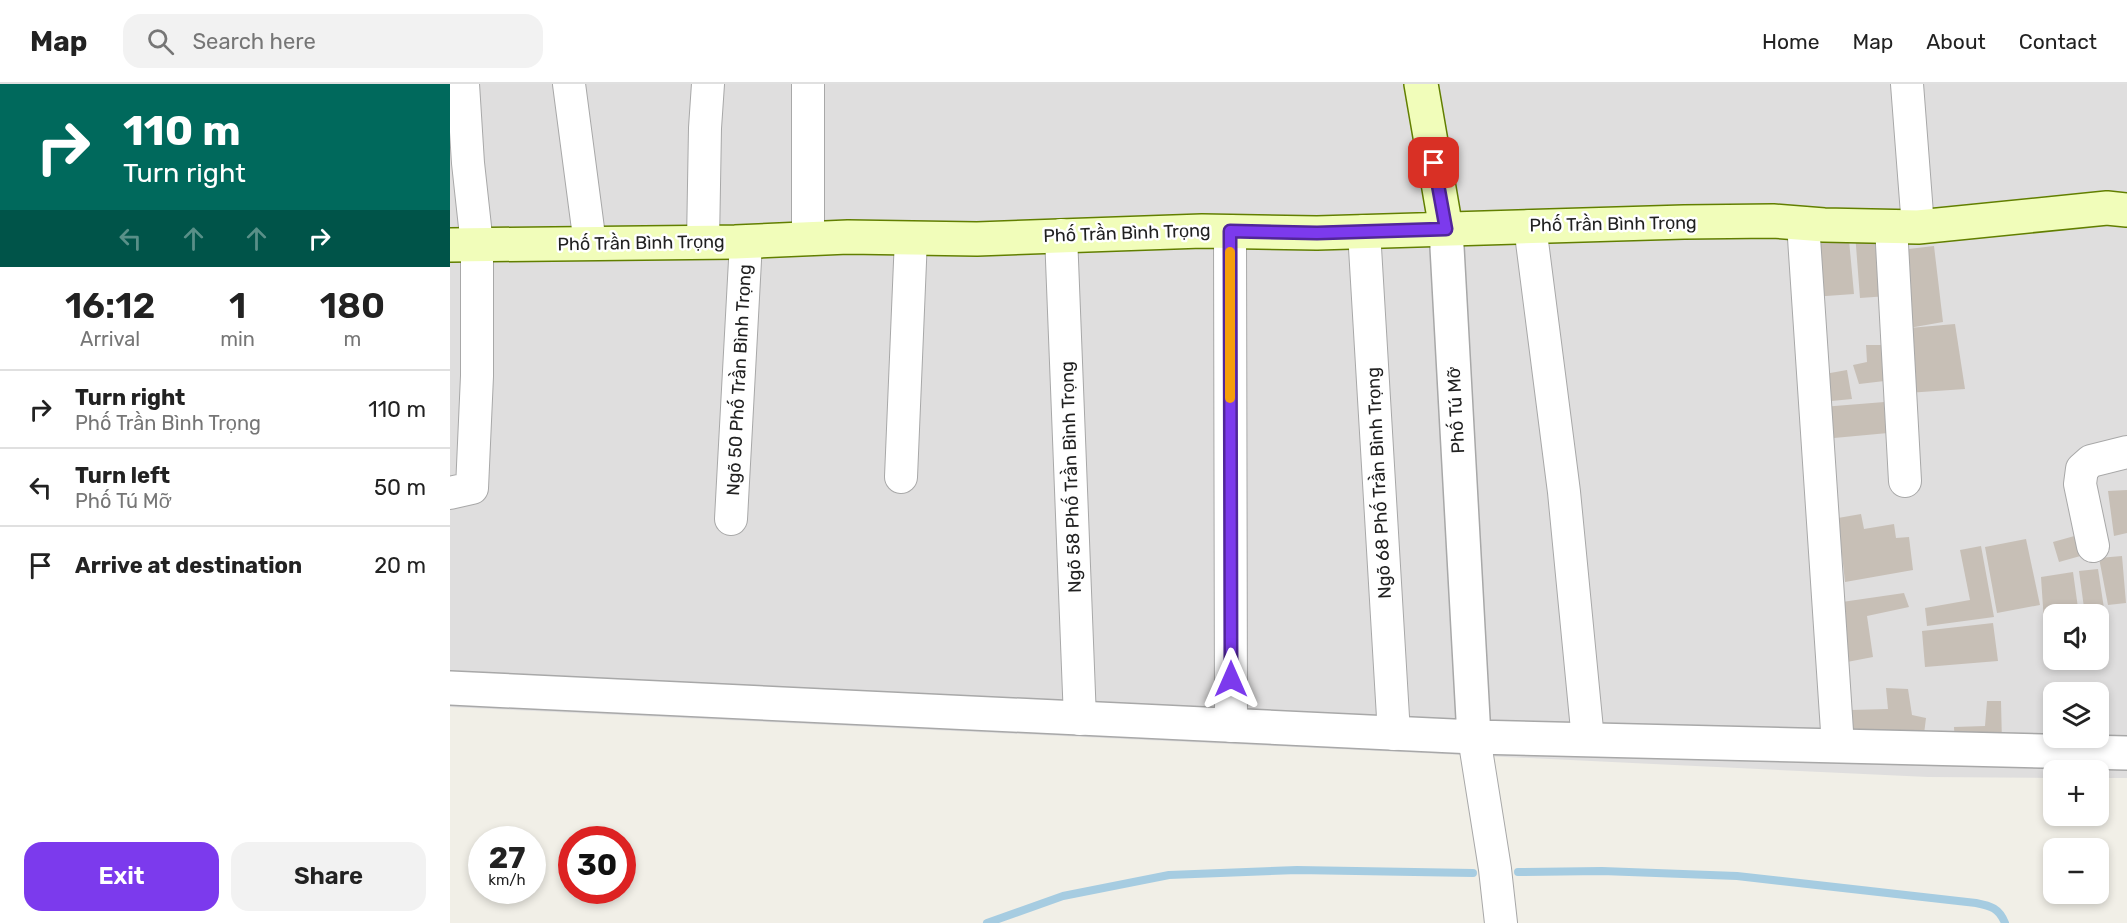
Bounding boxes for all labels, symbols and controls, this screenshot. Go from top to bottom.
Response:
search box [123,14,543,68]
text: Map [30,25,87,58]
icon: search [144,25,177,58]
text: Search here [192,28,316,55]
text: Home [1762,29,1819,54]
text: Map [1852,29,1893,54]
text: About [1926,29,1986,54]
text: Contact [2019,29,2097,54]
text: 110 m [123,106,241,156]
icon: right [24,108,102,186]
pin [1408,137,1459,188]
icon: arrive [1417,146,1450,179]
text: Turn right [123,157,246,189]
street label: Phố Trần Bình Trọng [1529,211,1697,236]
street label: Phố Trần Bình Trọng [1043,218,1211,247]
icon: left [114,222,147,255]
icon: ahead [177,222,210,255]
icon: ahead [240,222,273,255]
icon: right [303,222,336,255]
street label: Phố Trần Bình Trọng [557,230,725,255]
street label: Ngõ 50 Phố Trần Bình Trọng [721,264,756,496]
text: 16:12 [65,284,155,327]
text: 1 [229,284,246,327]
text: 180 [320,284,385,327]
text: Arrival [80,327,140,351]
text: min [220,327,255,351]
text: m [344,327,361,351]
street label: Ngõ 58 Phố Trần Bình Trọng [1055,361,1086,593]
street label: Phố Tú Mỡ [1442,366,1469,454]
street label: Ngõ 68 Phố Trần Bình Trọng [1361,367,1396,600]
text: Turn right [75,384,185,411]
icon: right [24,393,57,426]
text: 110 m [368,396,426,423]
text: Phố Trần Bình Trọng [75,411,261,435]
text: Turn left [75,462,170,489]
icon: left [24,471,57,504]
text: 50 m [374,474,426,501]
text: Phố Tú Mỡ [75,489,172,513]
icon: arrive [24,549,57,582]
text: Arrive at destination [75,552,302,579]
text: 20 m [374,552,426,579]
map controls [2043,604,2109,904]
button: sound [2043,604,2109,670]
position arrow [1199,647,1263,711]
button: layers [2043,682,2109,748]
button: + [2043,760,2109,826]
speed limit sign: 30 [558,826,636,904]
button: − [2043,838,2109,904]
text: 27 [489,840,525,876]
button: Exit [24,842,219,911]
button: Share [231,842,426,911]
text: km/h [488,871,526,889]

